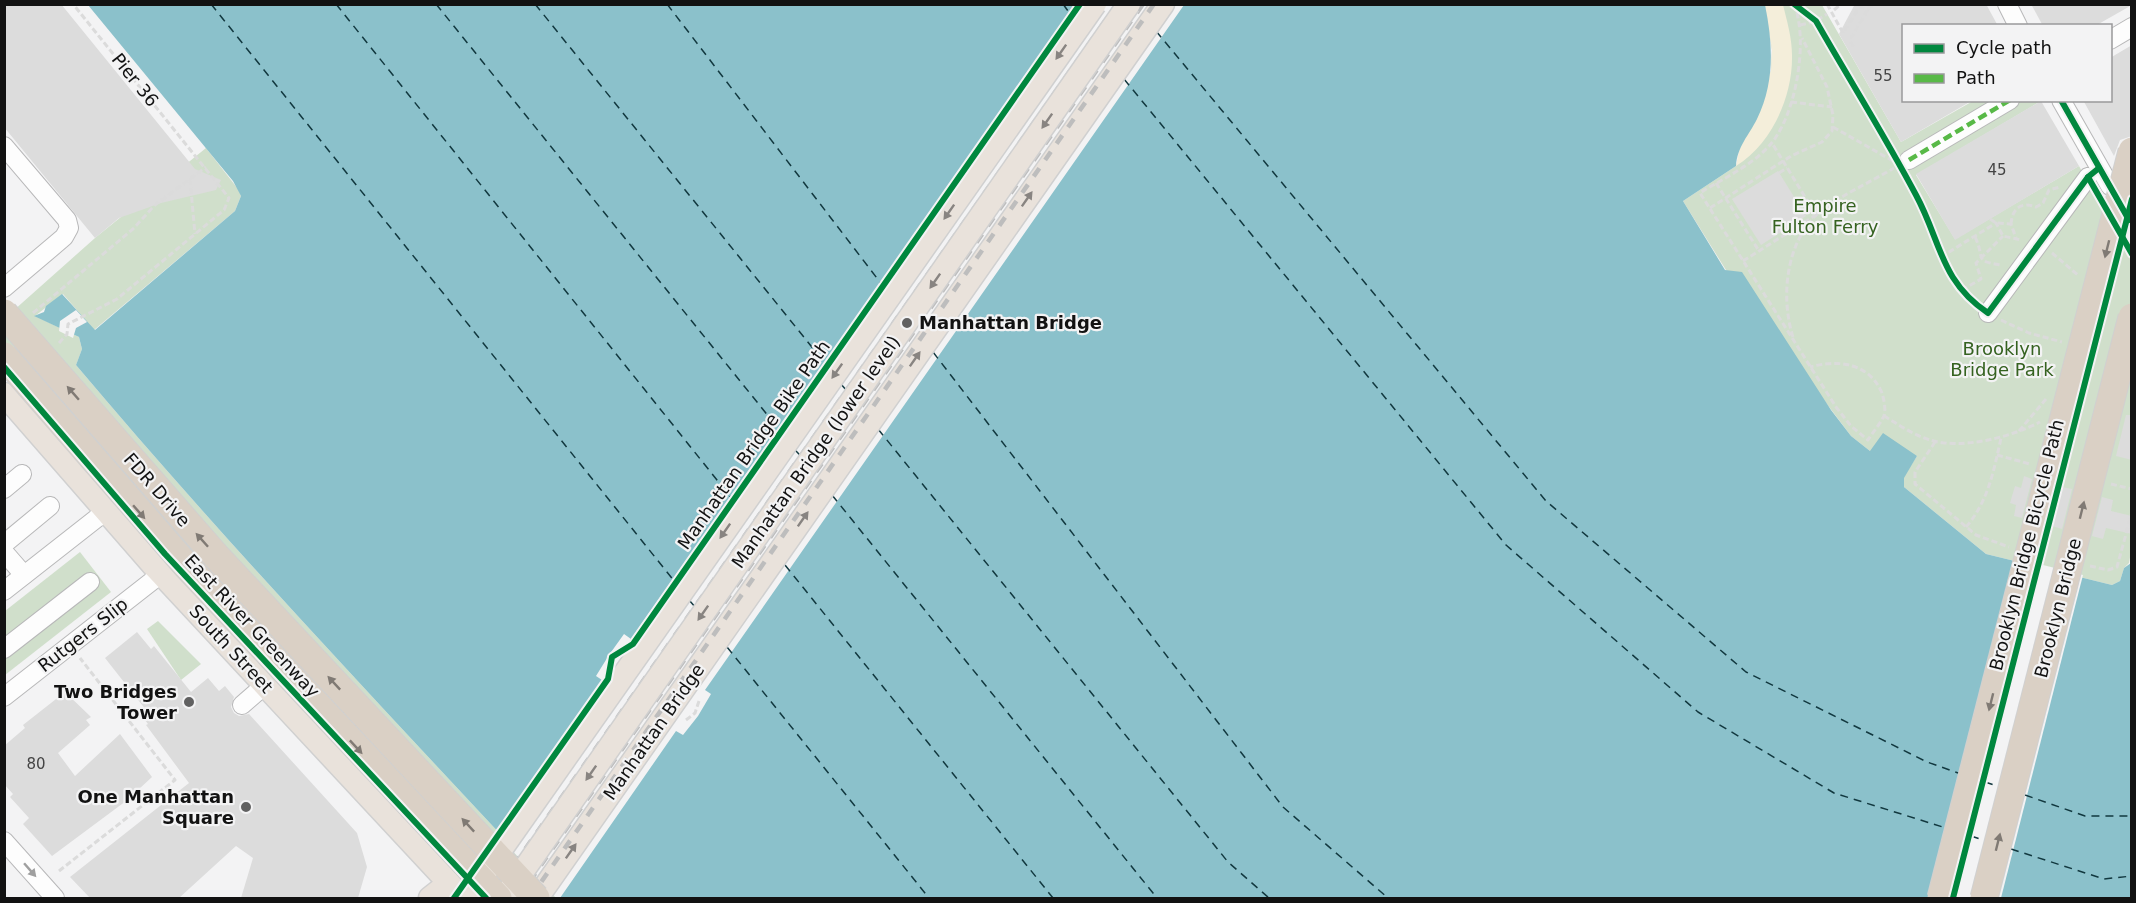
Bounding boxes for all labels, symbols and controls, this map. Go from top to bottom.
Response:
legend [1902,24,2112,102]
text: Cycle path [1956,37,2052,58]
one-way arrow [1055,44,1067,60]
street label: Pier 36 [108,49,163,111]
house number: 55 [1873,67,1893,85]
text: Path [1956,67,1996,88]
one-way arrow [1041,113,1053,129]
house number: 45 [1987,161,2007,179]
one-way arrow [1021,191,1032,207]
park label: Empire Fulton Ferry [1772,195,1879,237]
one-way arrow [944,204,955,220]
one-way arrow [2101,240,2111,258]
one-way arrow [930,273,941,289]
place label: Manhattan Bridge [919,312,1102,333]
marker: Manhattan Bridge [900,316,914,330]
street label: Manhattan Bridge (lower level) [727,331,904,572]
street label: Manhattan Bridge Bike Path [673,336,834,553]
park label: Brooklyn Bridge Park [1950,338,2054,380]
one-way arrow [909,351,921,367]
one-way arrow [831,363,843,379]
one-way arrow [67,386,80,401]
street label: Brooklyn Bridge Bicycle Path [1985,417,2069,673]
street label: FDR Drive [120,449,195,531]
one-way arrow [2078,501,2088,520]
one-way arrow [132,504,145,519]
one-way arrow [797,511,809,527]
one-way arrow [720,523,731,539]
one-way arrow [196,533,209,548]
street label: Brooklyn Bridge [2030,536,2086,680]
street label: East River Greenway [181,550,324,702]
street label: Rutgers Slip [34,593,132,676]
street label: South Street [185,600,277,697]
one-way arrow [697,604,709,620]
street label: Manhattan Bridge [599,660,708,804]
one-way arrow [328,676,342,690]
place label: Two Bridges Tower [54,681,177,723]
one-way arrow [1986,693,1996,712]
marker: Two Bridges Tower [182,695,196,709]
one-way arrow [349,740,363,755]
house number: 80 [26,755,46,773]
one-way arrow [585,764,597,780]
place label: One Manhattan Square [77,786,234,828]
marker: One Manhattan Square [239,800,253,814]
one-way arrow [461,818,475,832]
one-way arrow [1994,833,2003,851]
one-way arrow [565,843,577,859]
one-way arrow [23,862,36,877]

